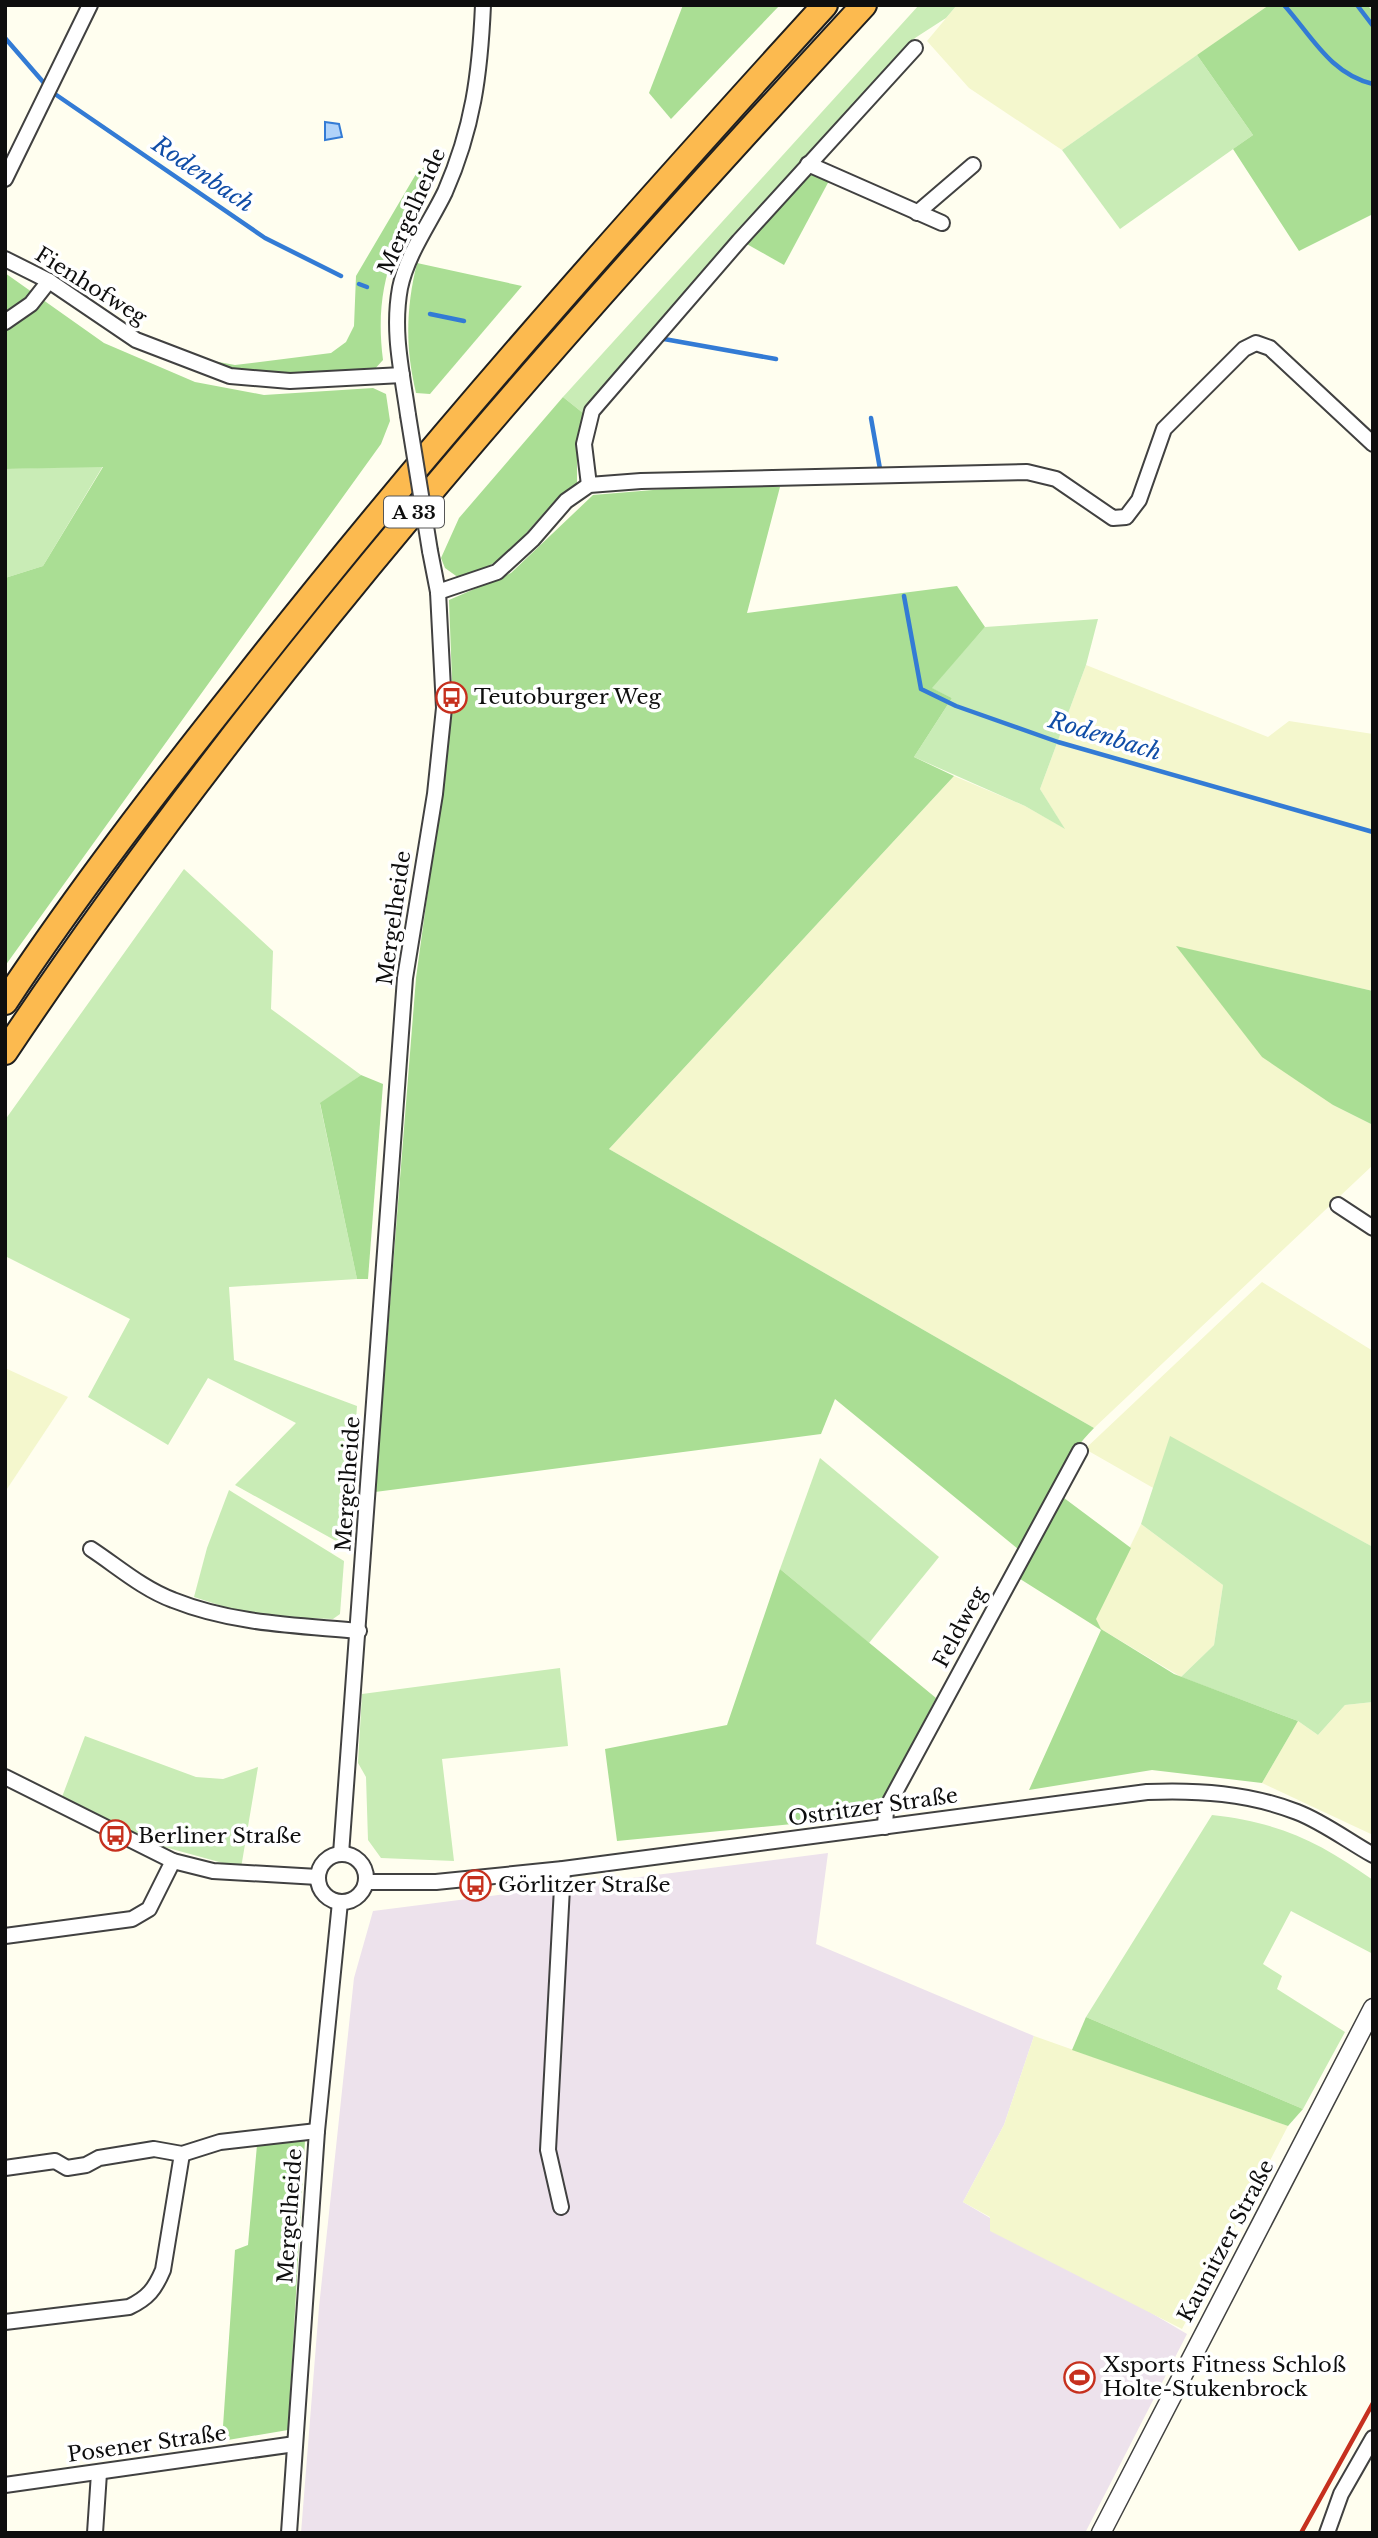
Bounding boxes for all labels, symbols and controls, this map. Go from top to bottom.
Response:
water label: Rodenbach [146,129,259,218]
street label: Mergelheide [373,144,451,278]
street label: Fienhofweg [30,241,152,331]
road number: A 33 [384,496,444,527]
bus stop icon: Teutoburger Weg [434,680,468,714]
place label: Teutoburger Weg [474,684,661,710]
water label: Rodenbach [1044,705,1165,766]
street label: Mergelheide [372,849,416,987]
street label: Mergelheide [330,1415,366,1553]
street label: Feldweg [928,1582,992,1672]
street label: Ostritzer Straße [787,1782,959,1832]
bus stop icon: Berliner Straße [98,1819,132,1853]
place label: Berliner Straße [138,1823,302,1849]
bus stop icon: Görlitzer Straße [458,1868,492,1902]
place label: Görlitzer Straße [498,1872,671,1898]
street label: Mergelheide [272,2147,308,2285]
street label: Kaunitzer Straße [1172,2155,1280,2327]
place label: Xsports Fitness Schloß Holte-Stukenbrock [1103,2352,1346,2402]
sports icon: Xsports Fitness Schloß Holte-Stukenbrock [1063,2360,1097,2394]
street label: Posener Straße [66,2420,228,2468]

